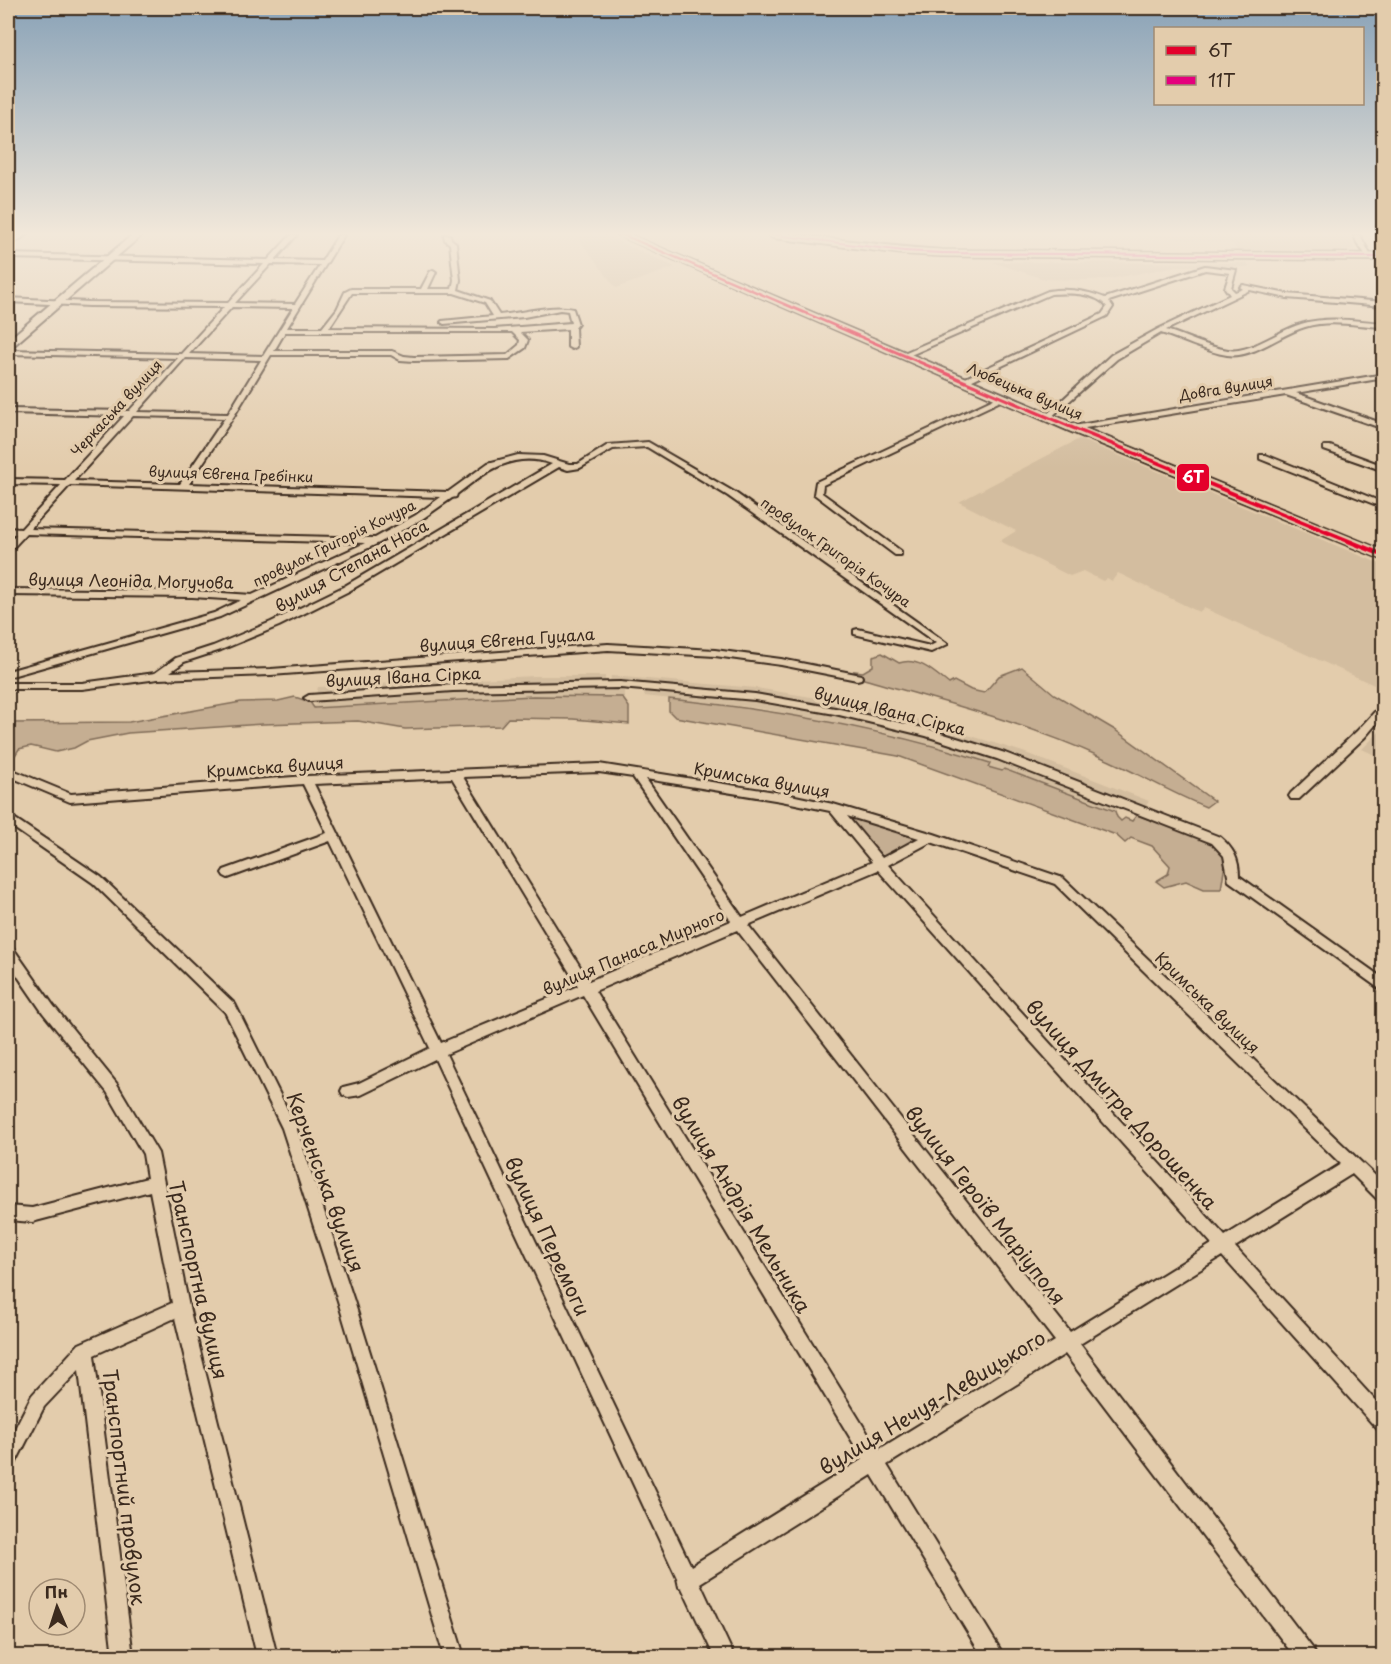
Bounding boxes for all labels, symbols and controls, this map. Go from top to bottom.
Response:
legend [1154,27,1364,105]
text: 6Т [1208,36,1233,63]
text: 11Т [1208,66,1236,93]
street label: Черкаська вулиця [65,355,167,461]
street label: Любецька вулиця [964,357,1086,425]
street label: Довга вулиця [1177,370,1274,406]
street label: вулиця Євгена Гребінки [148,461,314,487]
line badge: 6Т [1176,463,1210,492]
text: 6Т [1182,464,1204,488]
street label: провулок Григорія Кочура [757,492,916,612]
street label: провулок Григорія Кочура [249,494,419,592]
street label: вулиця Степана Носа [270,513,432,617]
street label: вулиця Леоніда Могучова [28,566,234,594]
street label: вулиця Євгена Гуцала [419,621,595,657]
street label: вулиця Івана Сірка [325,660,481,692]
street label: вулиця Івана Сірка [812,680,968,740]
street label: Кримська вулиця [205,749,345,783]
street label: Кримська вулиця [692,755,832,803]
street label: вулиця Панаса Мирного [538,902,728,1000]
street label: Кримська вулиця [1150,946,1266,1058]
street label: вулиця Дмитра Дорошенка [1019,992,1225,1216]
street label: Керченська вулиця [279,1088,373,1276]
street label: вулиця Андрія Мельника [665,1090,819,1319]
street label: вулиця Героїв Маріуполя [898,1099,1074,1311]
street label: вулиця Перемоги [498,1151,598,1321]
street label: Транспортна вулиця [162,1178,236,1382]
street label: вулиця Нечуя-Левицького [813,1322,1051,1482]
street label: Транспортний провулок [96,1367,154,1607]
north arrow [27,1577,87,1637]
text: Пн [44,1578,68,1604]

